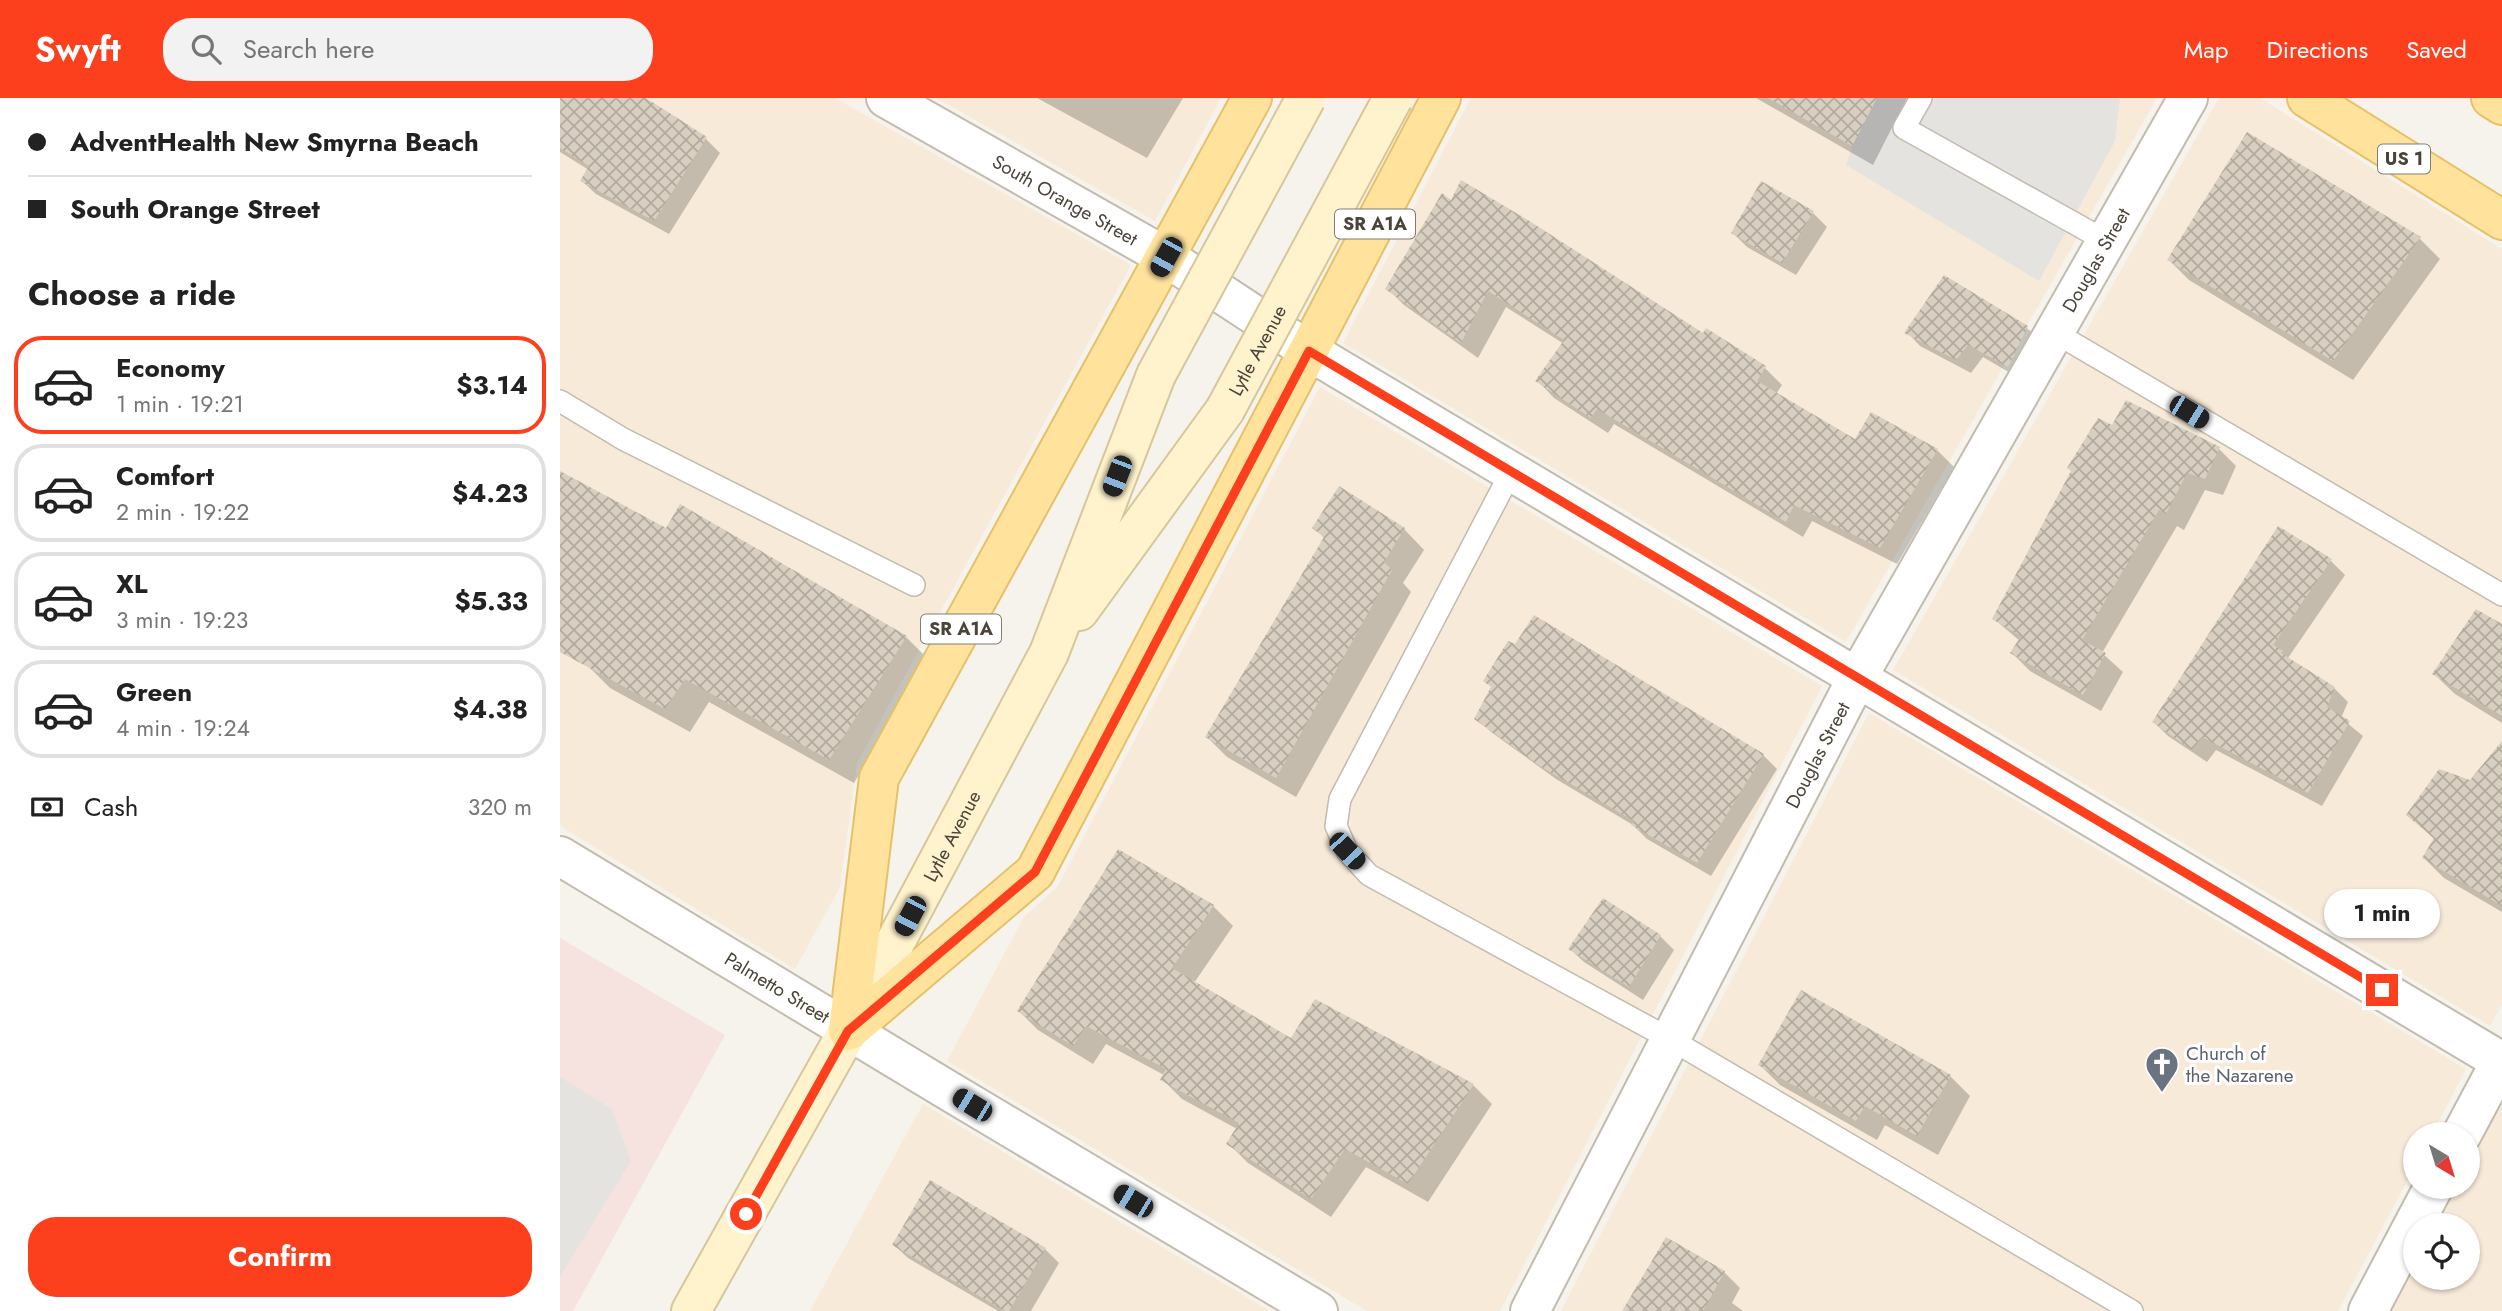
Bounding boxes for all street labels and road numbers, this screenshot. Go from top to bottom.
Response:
road number: US 1 [2378,144,2430,174]
street label: South Orange Street [987,148,1143,252]
street label: Douglas Street [2055,202,2136,317]
road number: SR A1A [1335,210,1415,238]
street label: Lytle Avenue [1222,300,1293,400]
road number: SR A1A [921,614,1001,644]
street label: Douglas Street [1779,697,1856,813]
street label: Lytle Avenue [916,785,987,886]
street label: Palmetto Street [720,945,836,1030]

